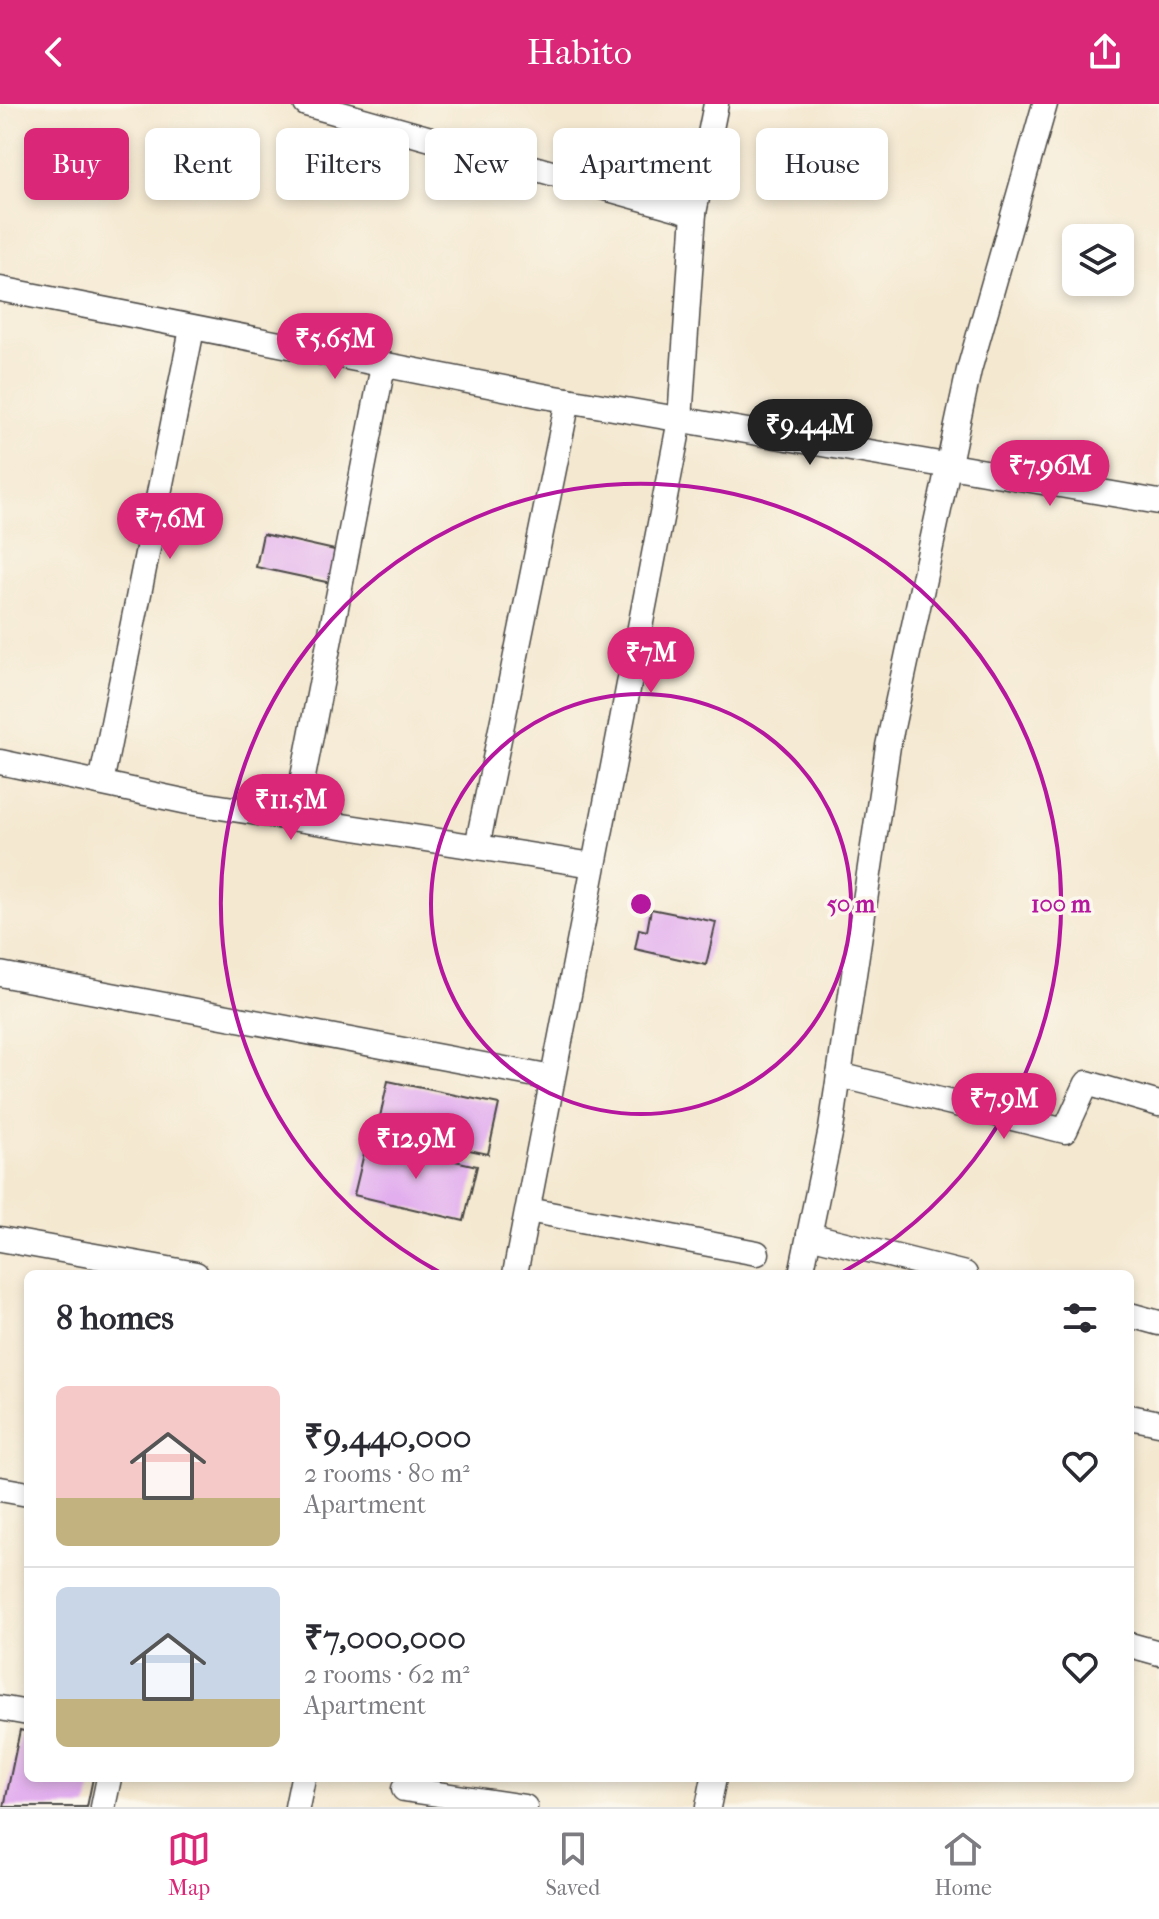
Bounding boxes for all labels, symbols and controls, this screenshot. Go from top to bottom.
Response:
icon: back [32,30,76,74]
icon: share [1083,30,1127,74]
text: Habito [527,31,632,73]
chip: Buy [24,128,129,200]
chip: Rent [145,128,260,200]
chip: Filters [276,128,409,200]
chip: New [425,128,537,200]
chip: Apartment [553,128,740,200]
chip: House [756,128,888,200]
map controls [1062,224,1134,296]
button: layers [1062,224,1134,296]
pin: ₹5.65M [270,313,400,381]
text: ₹5.65M [295,323,375,354]
pin: ₹9.44M [745,399,875,467]
text: ₹9.44M [766,409,854,440]
pin: ₹7.96M [985,440,1115,508]
text: ₹7.96M [1008,450,1092,481]
pin: ₹7.6M [114,493,226,561]
text: ₹7.6M [135,503,205,534]
pin: ₹7M [612,627,690,695]
text: ₹7M [625,637,677,668]
pin: ₹11.5M [226,774,356,842]
text: ₹11.5M [255,784,327,815]
centre of rings [627,890,655,918]
text: 50 m [827,890,876,918]
text: 100 m [1031,890,1092,918]
pin: ₹7.9M [948,1073,1060,1141]
text: ₹7.9M [969,1083,1039,1114]
pin: ₹12.9M [351,1113,481,1181]
text: ₹12.9M [376,1123,456,1154]
icon: filters [1058,1296,1102,1340]
text: 8 homes [56,1298,174,1338]
text: ₹9,440,000 [304,1417,472,1457]
icon: home [120,1418,216,1514]
icon: heart [1058,1444,1102,1488]
text: 2 rooms · 80 m² [304,1458,470,1489]
text: Apartment [304,1489,426,1520]
text: ₹7,000,000 [304,1618,466,1658]
icon: home [120,1619,216,1715]
icon: heart [1058,1645,1102,1689]
text: 2 rooms · 62 m² [304,1659,470,1690]
text: Apartment [304,1690,426,1721]
tab: Map [167,1827,211,1901]
tab: Saved [546,1827,600,1901]
tab: Home [935,1827,992,1901]

